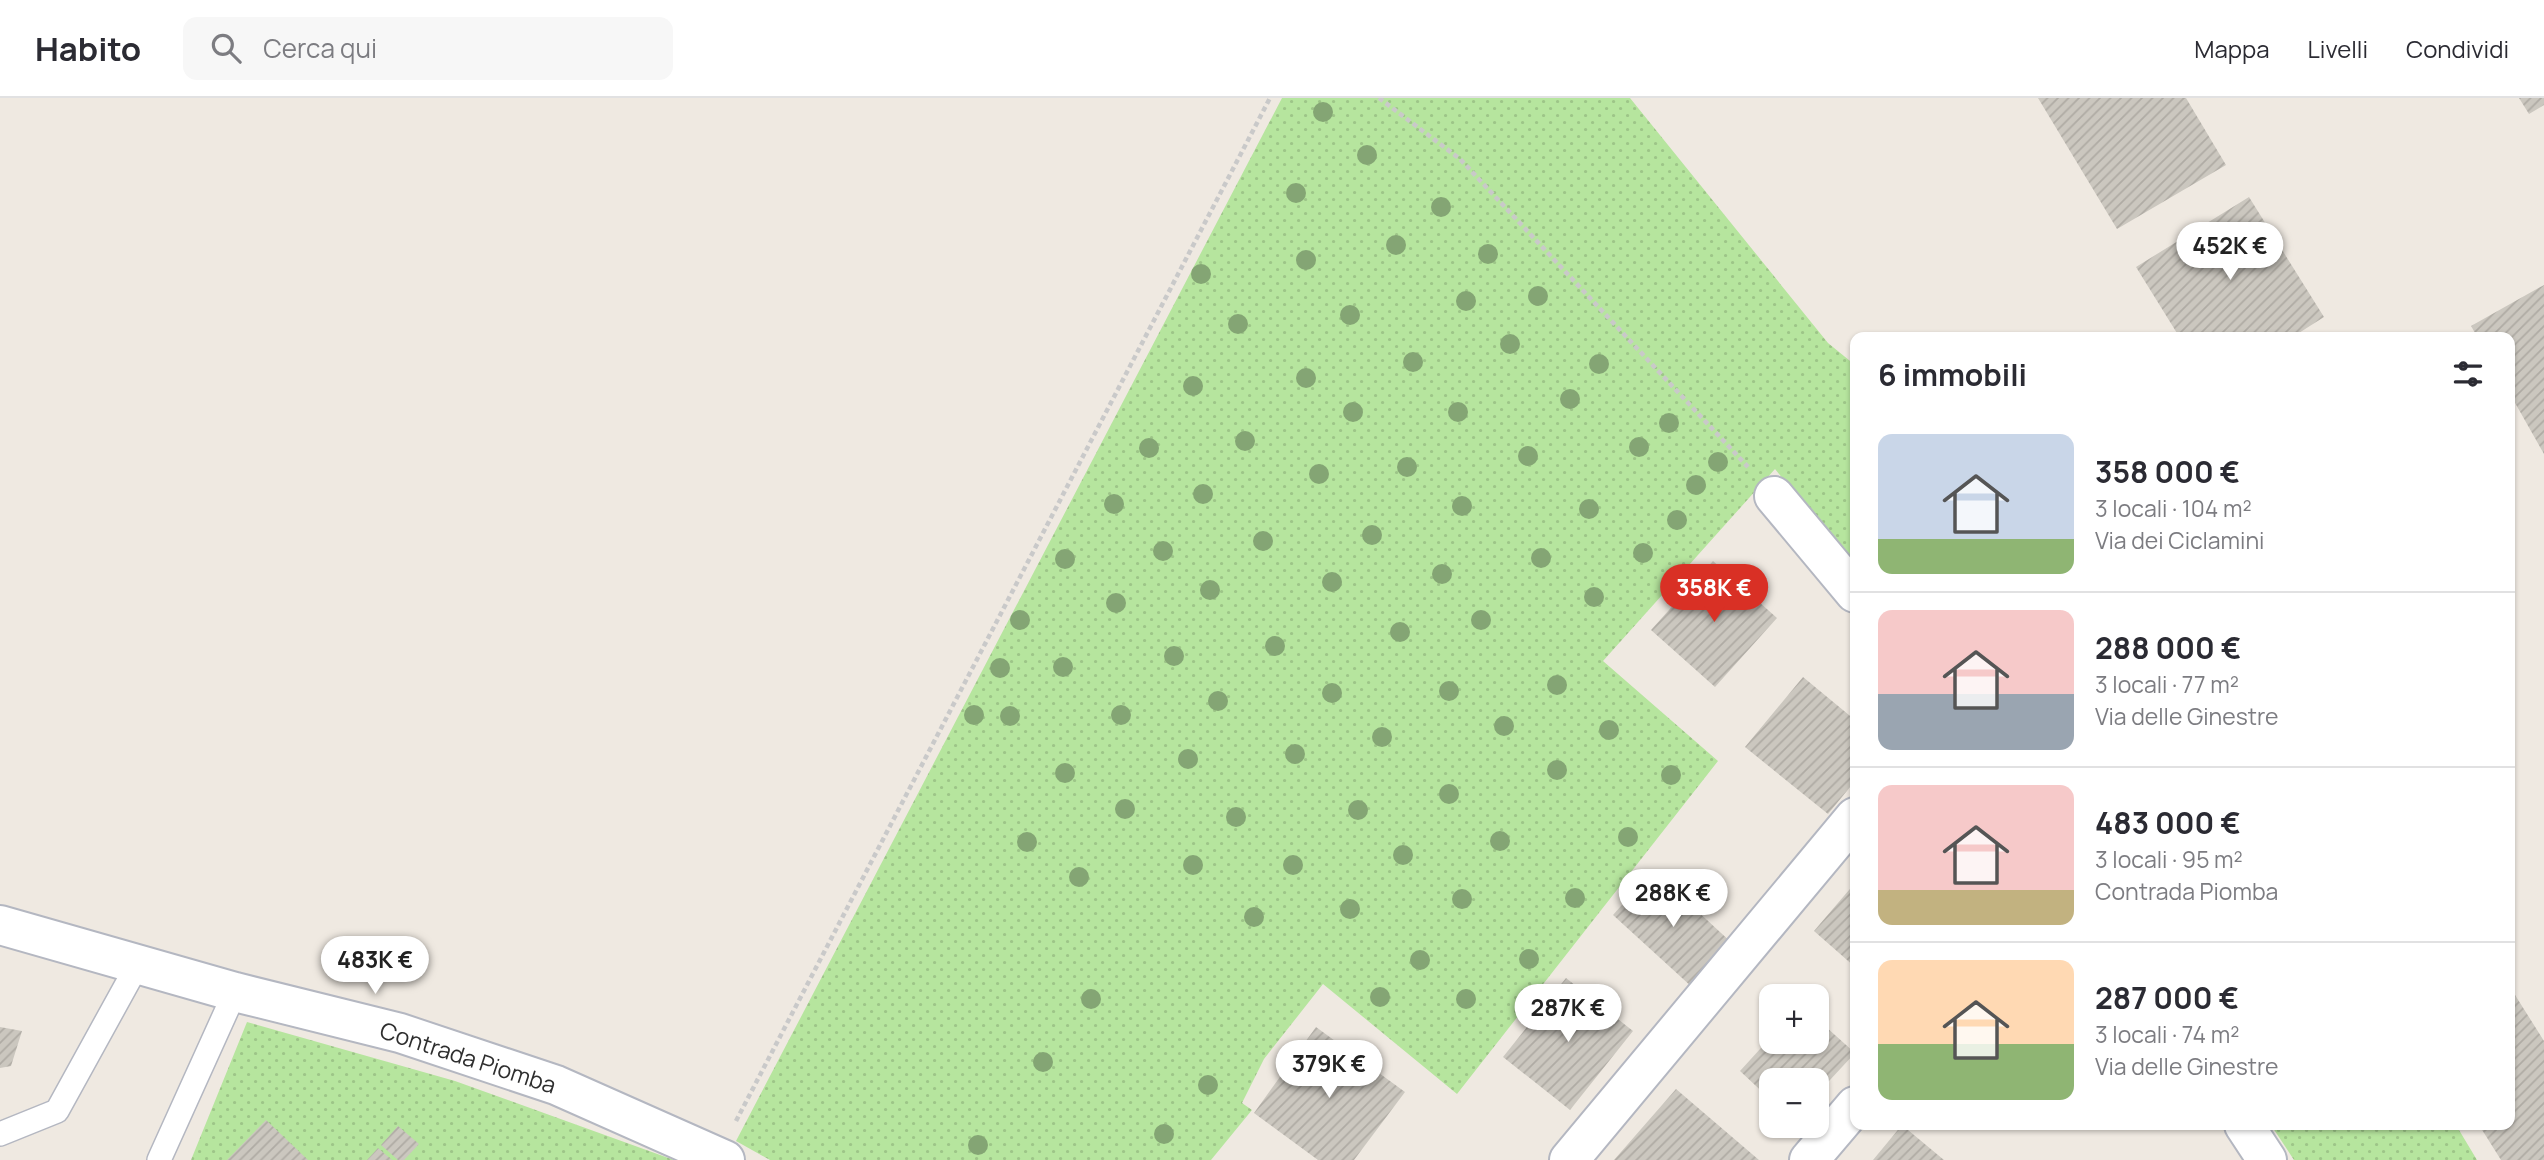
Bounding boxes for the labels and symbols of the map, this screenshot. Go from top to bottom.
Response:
pin: 452K € [2173,222,2287,282]
pin: 358K € [1657,564,1771,624]
pin: 288K € [1616,870,1730,929]
pin: 483K € [318,936,432,996]
pin: 287K € [1511,984,1625,1044]
street label: Contrada Piomba [376,1014,560,1101]
pin: 379K € [1272,1040,1386,1100]

